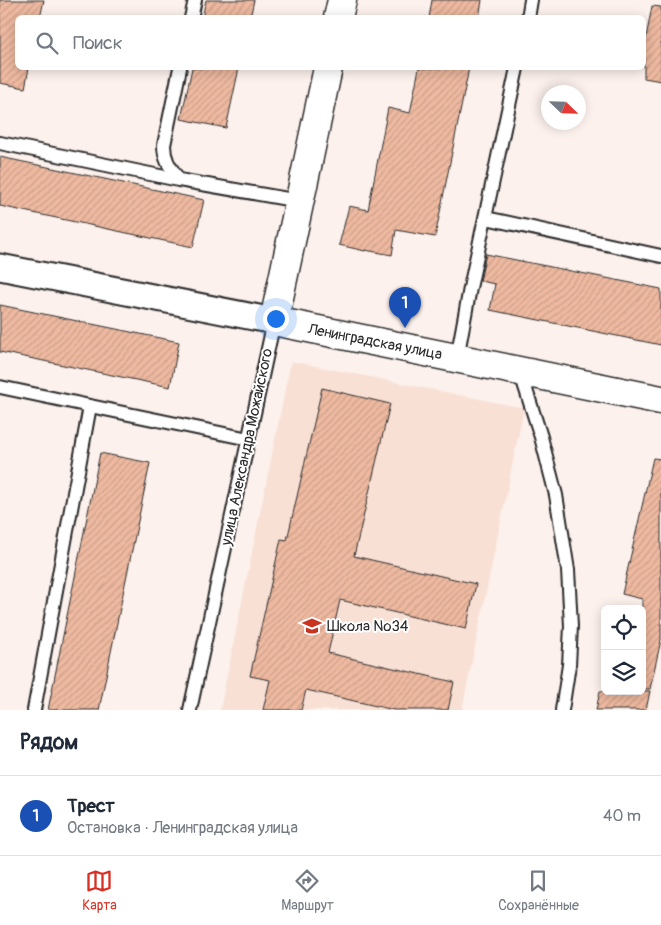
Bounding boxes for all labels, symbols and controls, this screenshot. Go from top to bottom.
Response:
search box [15,15,646,70]
icon: search [33,29,61,57]
text: Поиск [73,31,123,55]
north arrow [541,85,586,130]
pin: 1 [389,287,421,328]
your location [263,306,289,332]
street label: Ленинградская улица [305,319,444,364]
street label: улица Александра Можайского [217,347,277,548]
map controls [601,605,646,695]
button: locate [601,605,646,650]
school or university icon: Школа №34 [301,615,323,637]
place label: Школа №34 [327,617,409,636]
button: layers [601,650,646,695]
text: Рядом [20,729,78,756]
text: Трест [67,794,115,818]
text: 1 [33,806,39,826]
text: 40 m [603,806,641,826]
text: Остановка · Ленинградская улица [67,818,298,838]
tab: Карта [82,867,117,914]
tab: Маршрут [281,867,334,914]
tab: Сохранённые [498,867,579,914]

